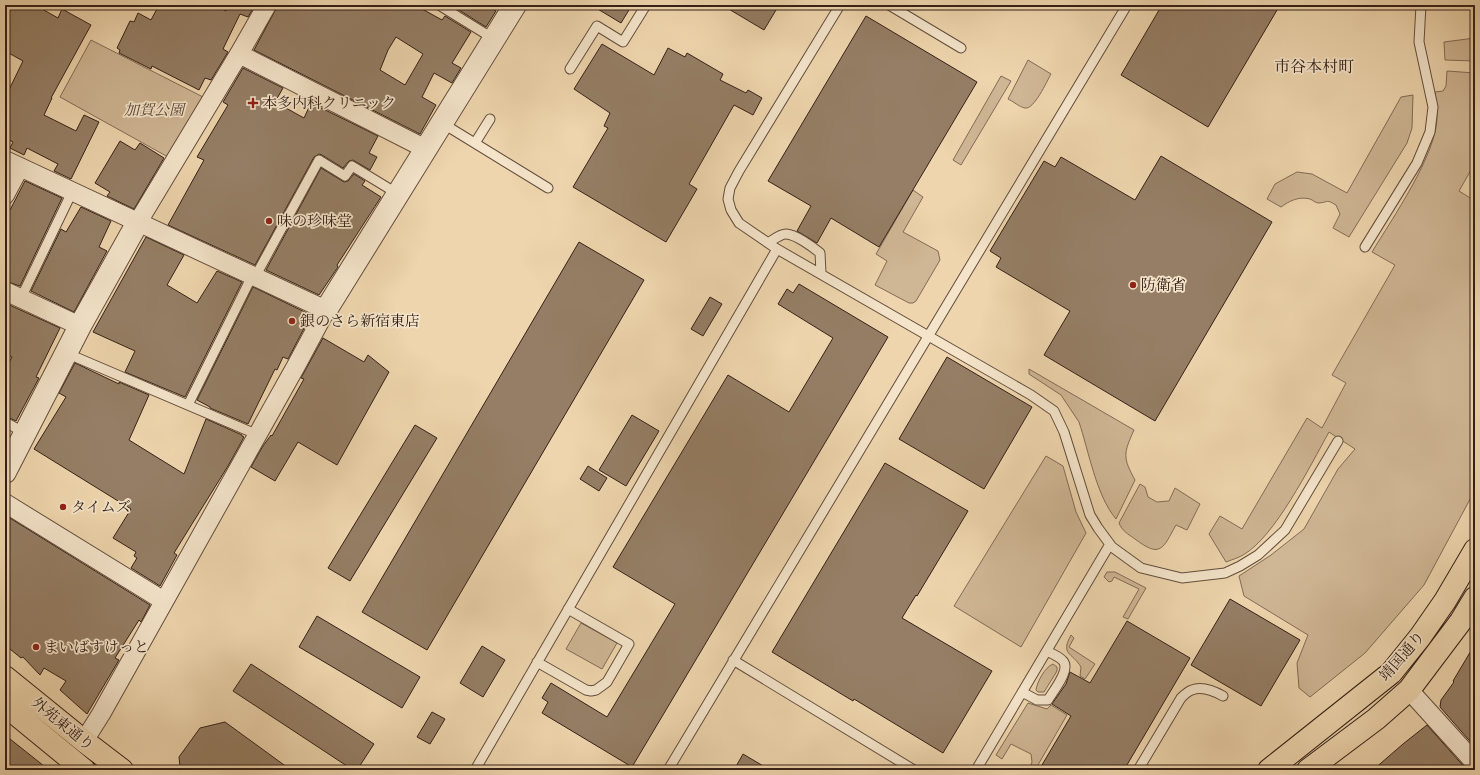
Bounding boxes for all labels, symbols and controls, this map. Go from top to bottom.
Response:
district label: 市谷本村町 [1274,57,1354,76]
place label: 本多内科クリニック [262,94,396,112]
marker: 本多内科クリニック [247,97,259,109]
park label: 加賀公園 [124,101,187,119]
place label: 味の珍味堂 [277,212,352,230]
marker: 味の珍味堂 [264,216,274,226]
place label: 防衛省 [1141,276,1186,294]
marker: 防衛省 [1128,280,1138,290]
place label: 銀のさら新宿東店 [300,312,420,330]
marker: 銀のさら新宿東店 [287,316,297,326]
place label: タイムズ [71,498,131,516]
marker: タイムズ [58,502,68,512]
street label: 靖国通り [1376,627,1428,685]
place label: まいばすけっと [44,638,149,656]
marker: まいばすけっと [31,642,41,652]
street label: 外苑東通り [28,693,98,755]

